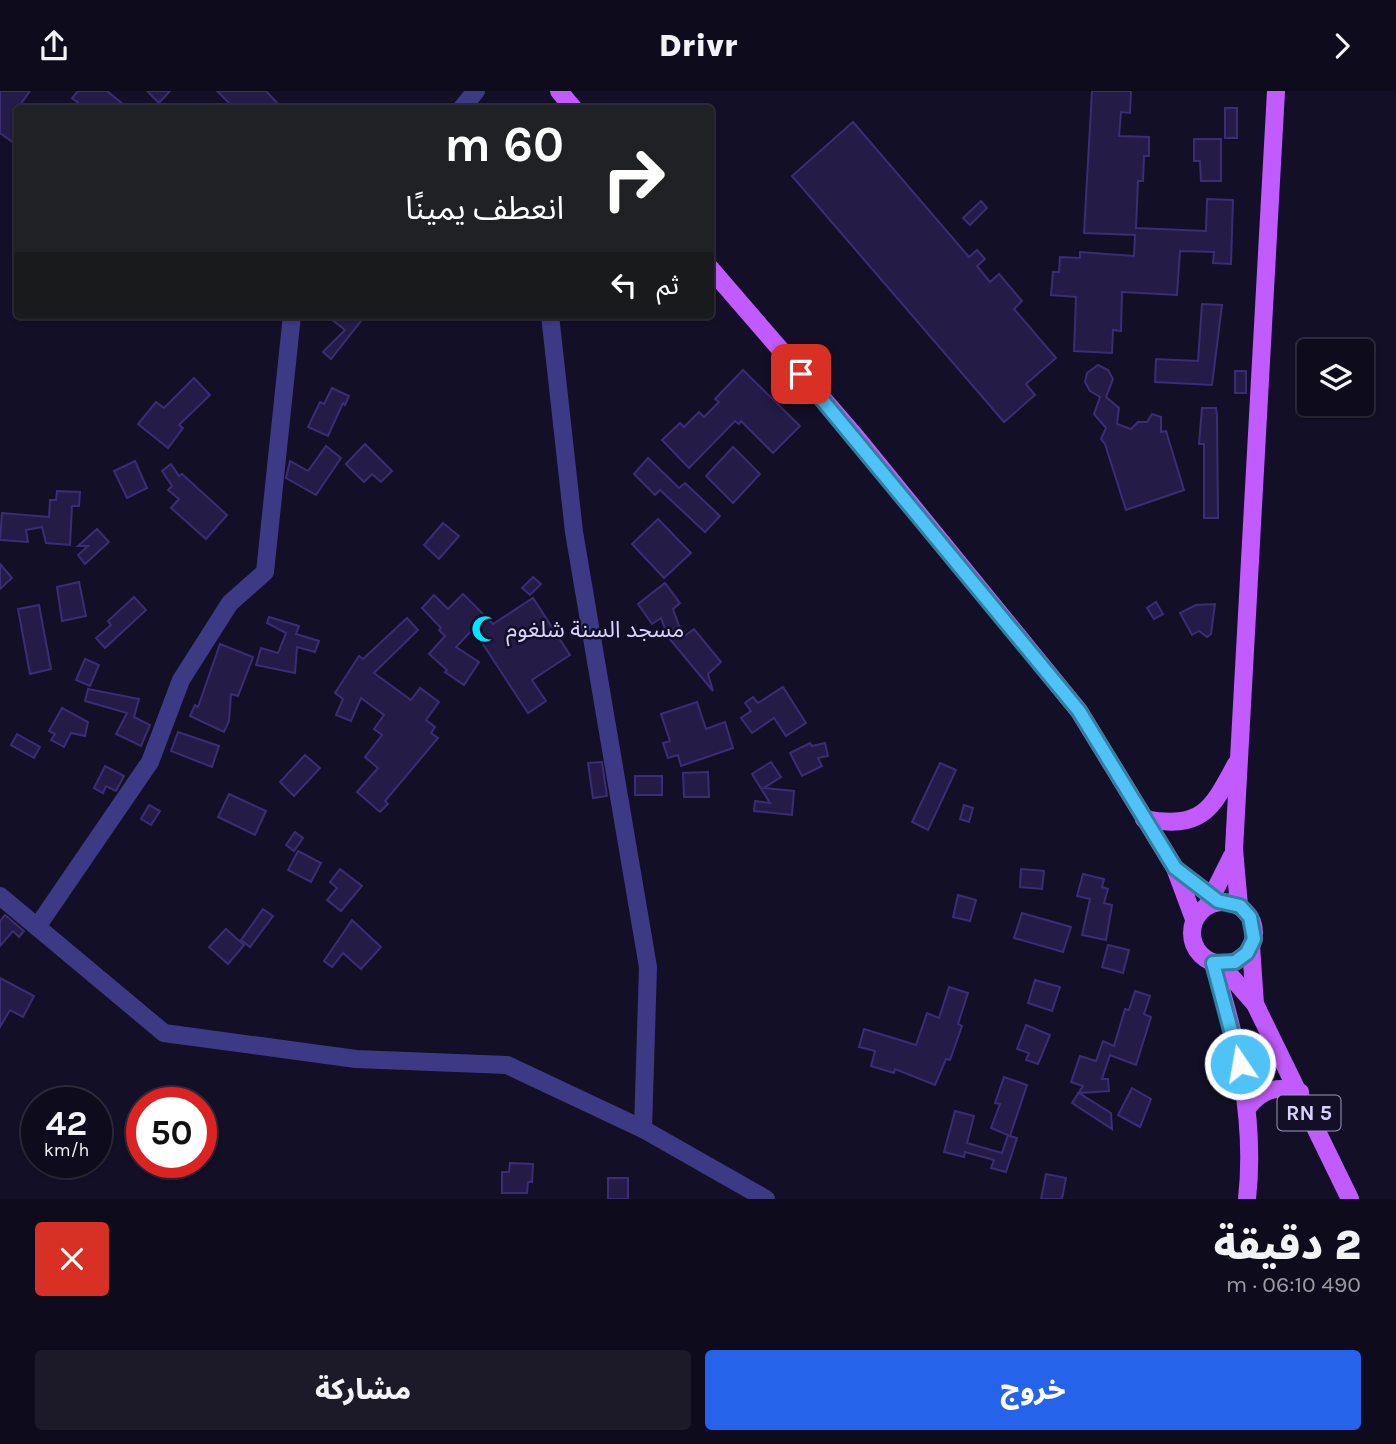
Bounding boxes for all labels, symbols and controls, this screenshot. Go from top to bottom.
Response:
icon: share [35,27,73,65]
text: Drivr [659,27,737,64]
icon: forward [1323,27,1361,65]
text: 60 m [444,116,564,173]
icon: right [588,133,679,224]
text: انعطف يمينًا [405,190,564,227]
icon: left [605,266,643,304]
text: ثم [657,270,679,301]
map controls [1297,339,1374,416]
button: layers [1297,339,1374,416]
pin [771,344,831,404]
icon: arrive [782,355,820,393]
mosque icon: مسجد السنة شلغوم [470,614,500,644]
place label: مسجد السنة شلغوم [506,616,684,647]
position arrow [1203,1027,1277,1101]
speed limit sign: 50 [126,1087,217,1178]
road number: RN 5 [1278,1095,1340,1131]
text: 42 [46,1103,88,1144]
text: km/h [44,1139,89,1161]
text: 2 دقيقة [1213,1220,1361,1270]
button: close [35,1222,109,1296]
text: 490 m · 06:10 [1226,1271,1361,1298]
button: مشاركة [35,1350,691,1430]
button: خروج [705,1350,1361,1430]

